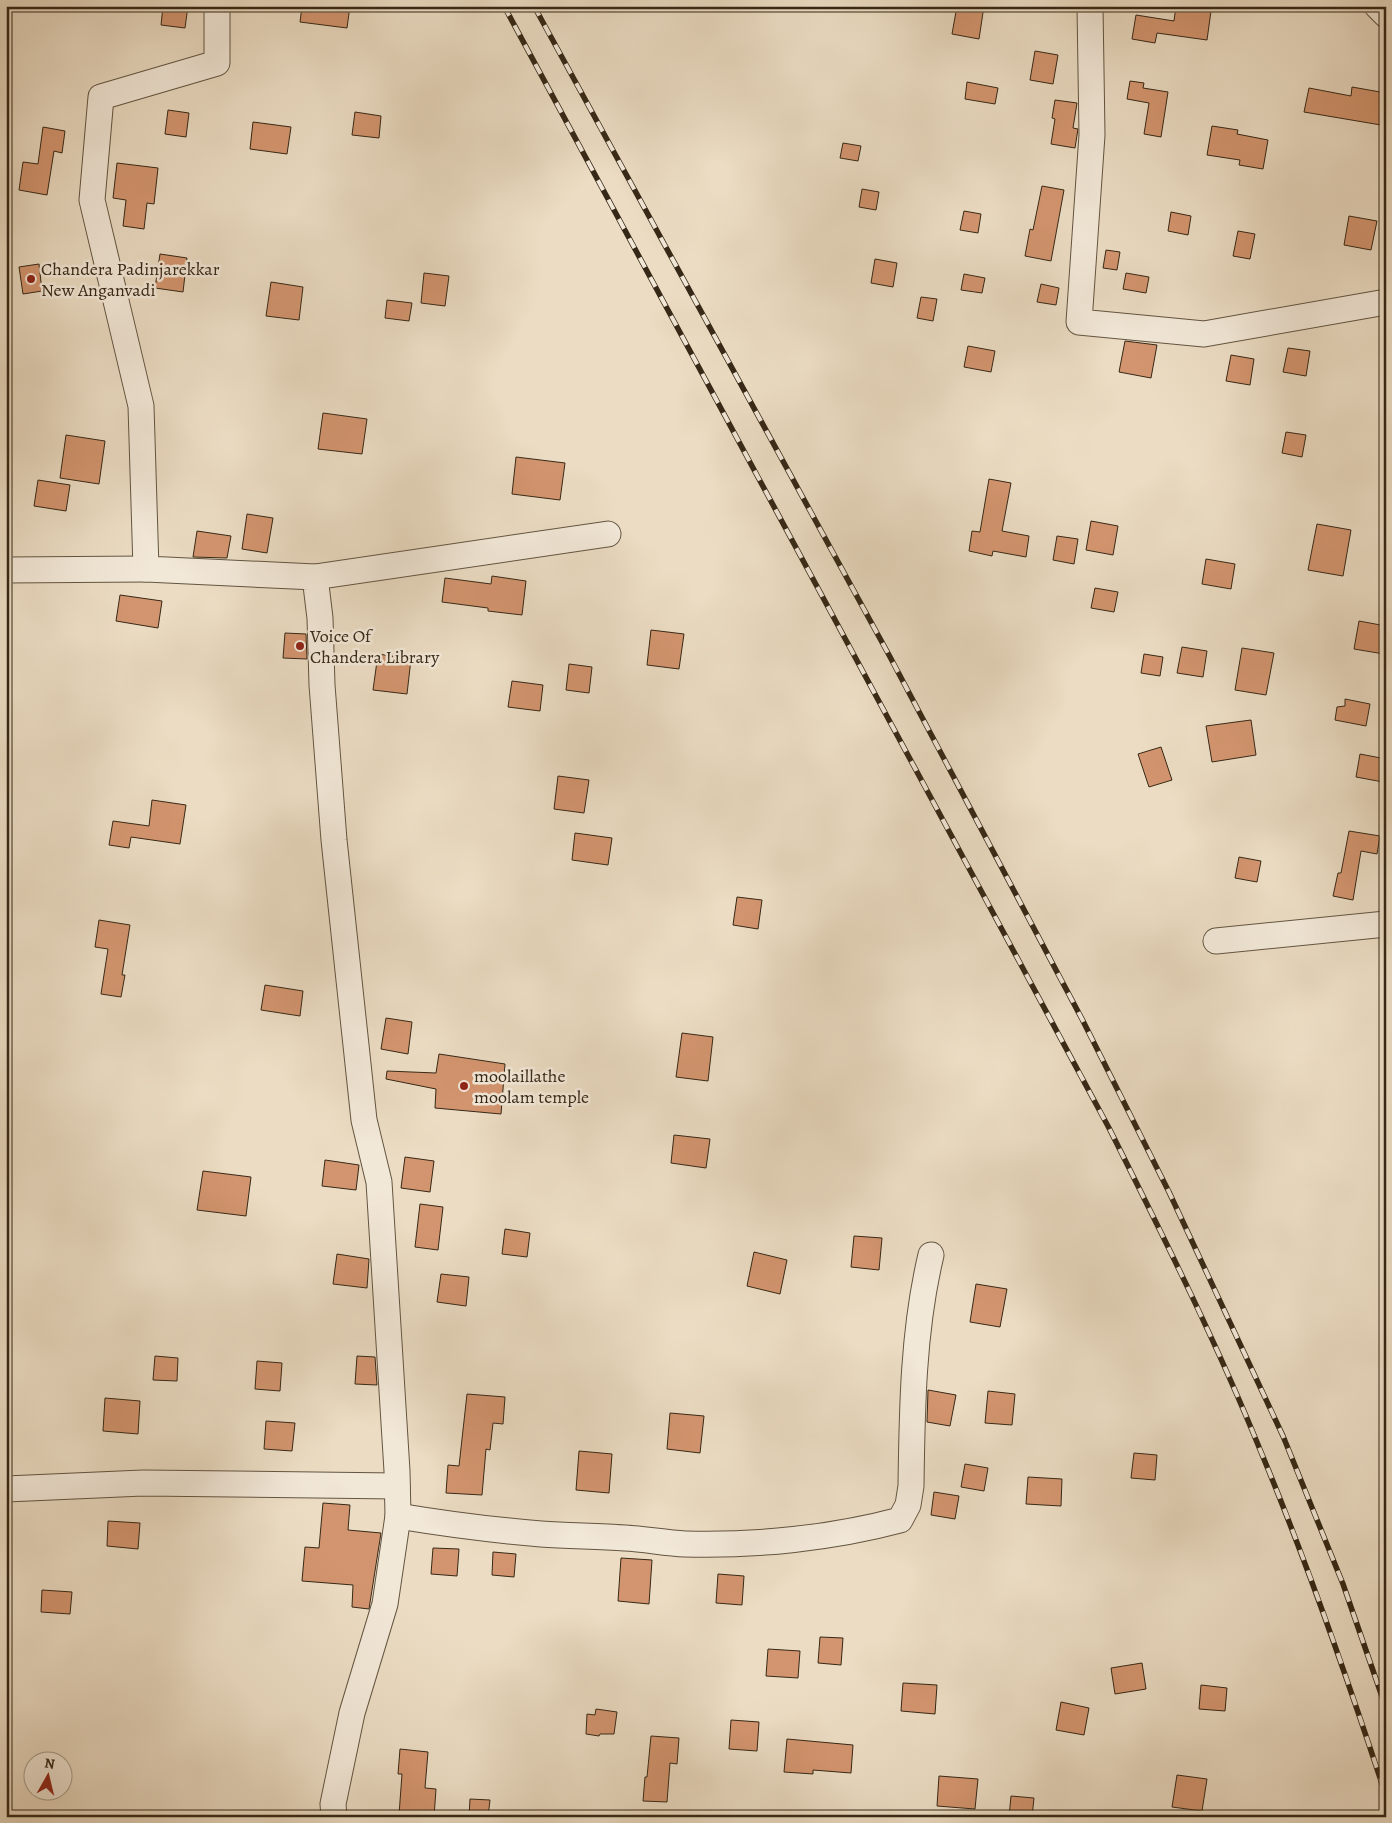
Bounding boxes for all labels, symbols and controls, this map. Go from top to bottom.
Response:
place label: Chandera Padinjarekkar New Anganvadi [41,257,220,302]
marker: Chandera Padinjarekkar New Anganvadi [25,273,37,285]
place label: Voice Of Chandera Library [309,624,440,669]
marker: Voice Of Chandera Library [294,640,306,652]
place label: moolaillathe moolam temple [474,1064,589,1109]
marker: moolaillathe moolam temple [458,1080,470,1092]
north arrow [22,1750,72,1800]
text: N [43,1754,56,1774]

